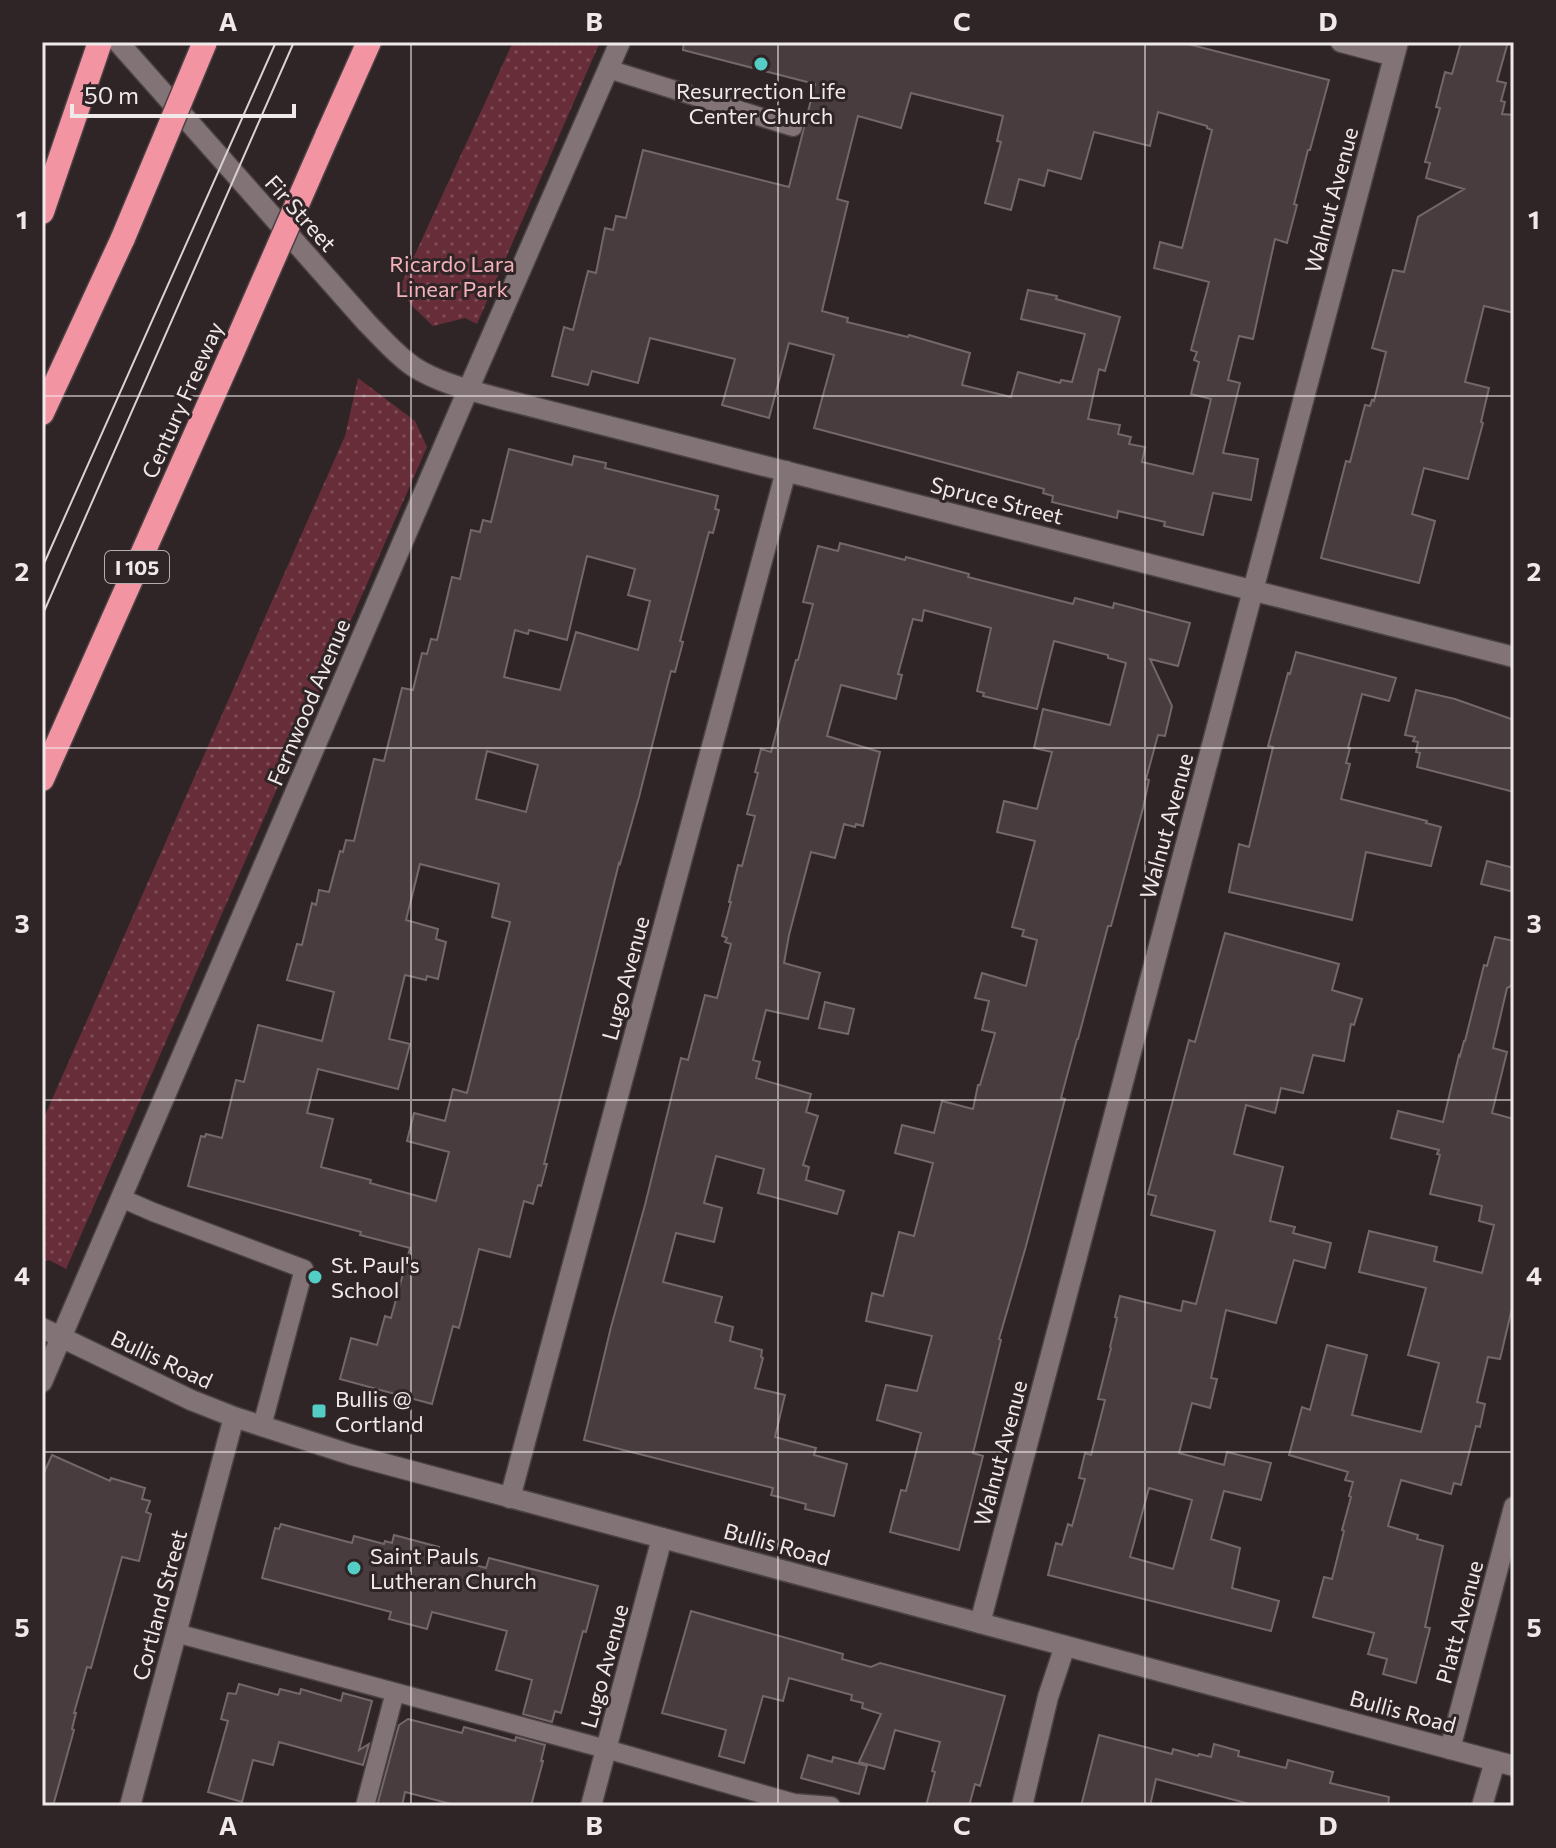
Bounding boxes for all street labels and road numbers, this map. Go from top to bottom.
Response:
street label: Walnut Avenue [1299,124,1363,276]
street label: Fir Street [260,169,342,257]
street label: Century Freeway [135,317,229,483]
street label: Spruce Street [928,470,1066,530]
road number: I 105 [105,551,169,583]
street label: Fernwood Avenue [261,614,355,790]
street label: Walnut Avenue [1134,750,1198,902]
street label: Lugo Avenue [595,913,655,1043]
street label: Bullis Road [107,1324,217,1394]
street label: Walnut Avenue [968,1377,1032,1529]
street label: Bullis Road [721,1517,833,1571]
street label: Cortland Street [126,1527,192,1683]
street label: Platt Avenue [1430,1557,1488,1687]
street label: Lugo Avenue [574,1601,634,1731]
street label: Bullis Road [1347,1684,1459,1738]

